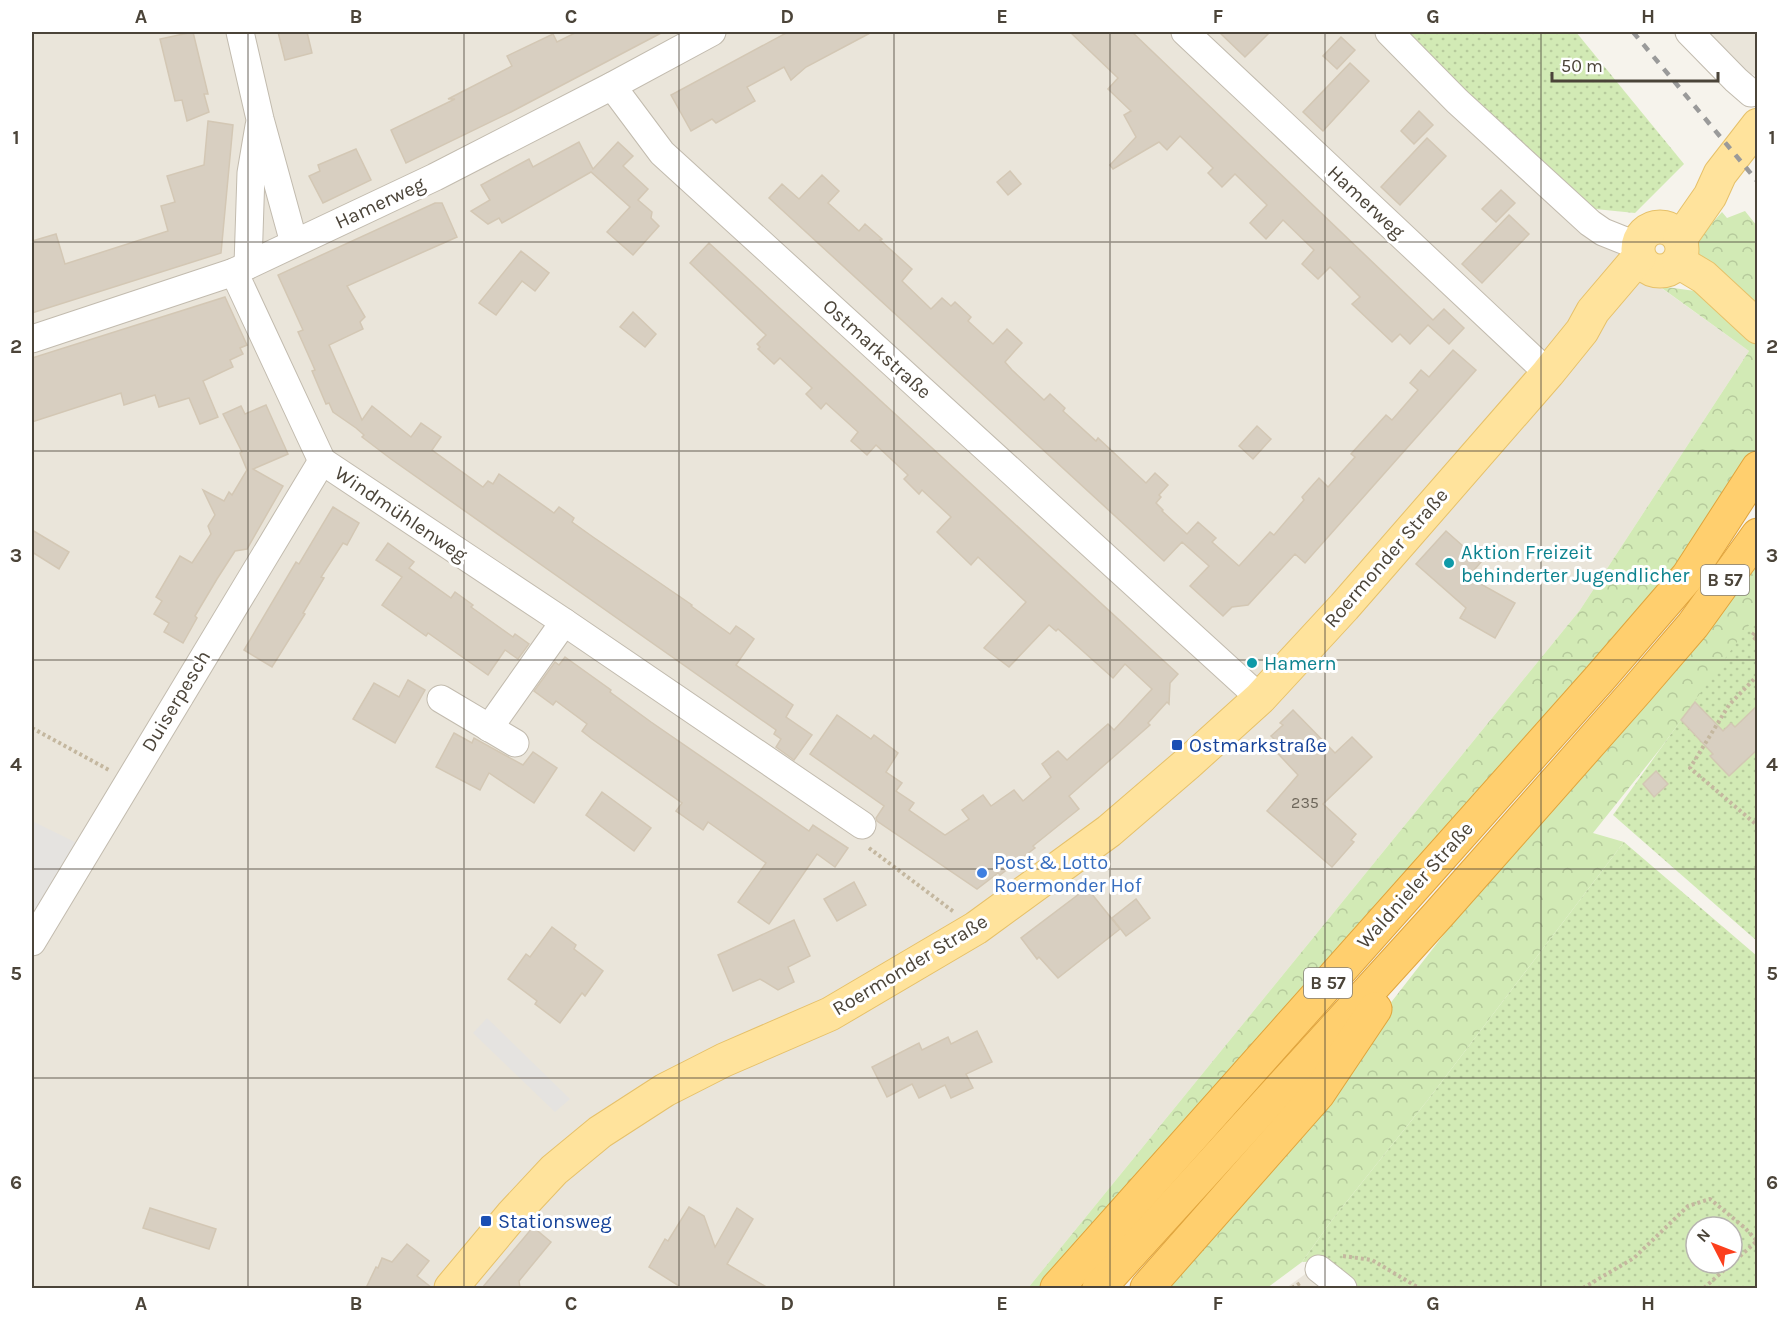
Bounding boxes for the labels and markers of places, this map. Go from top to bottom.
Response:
place label: Aktion Freizeit behinderter Jugendlicher [1461,541,1690,587]
marker: Aktion Freizeit behinderter Jugendlicher [1442,556,1456,570]
place label: Hamern [1264,652,1337,675]
marker: Hamern [1245,656,1259,670]
place label: Ostmarkstraße [1189,734,1327,757]
marker: Ostmarkstraße [1170,738,1184,752]
place label: Post & Lotto Roermonder Hof [994,851,1142,897]
marker: Post & Lotto Roermonder Hof [975,866,989,880]
place label: Stationsweg [498,1210,612,1233]
marker: Stationsweg [479,1214,493,1228]

